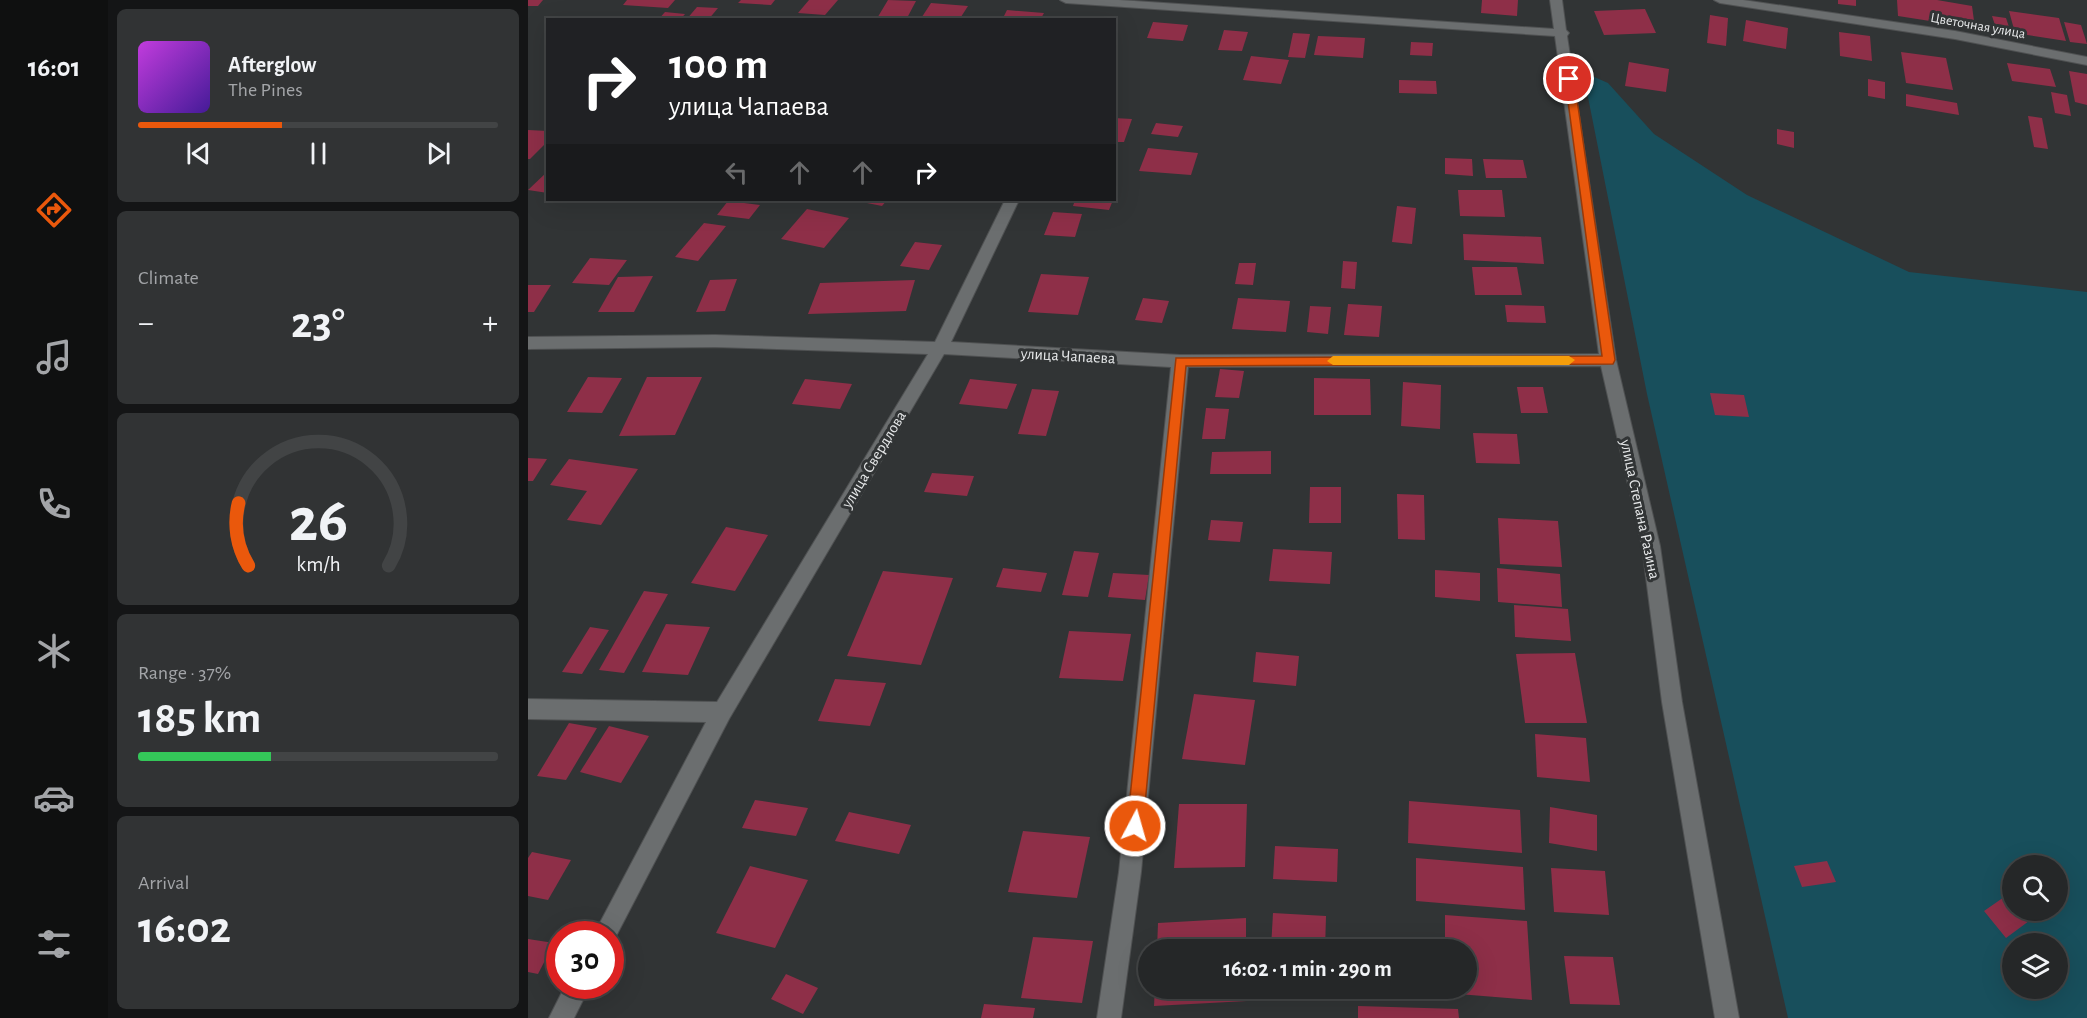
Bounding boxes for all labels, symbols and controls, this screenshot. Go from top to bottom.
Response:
street label: Цветочная улица [1929,11,2027,41]
icon: right [570,42,648,120]
text: 100 m [669,44,768,86]
pin [1543,53,1594,104]
text: 16:01 [28,54,80,81]
text: Afterglow [228,54,316,76]
icon: arrive [1552,62,1585,95]
text: The Pines [228,80,303,100]
text: улица Чапаева [669,93,829,120]
icon: previous [182,137,215,170]
icon: pause [302,137,335,170]
icon: next [422,137,455,170]
icon: left [720,156,753,189]
icon: ahead [783,156,816,189]
icon: ahead [846,156,879,189]
icon: right [909,156,942,189]
icon: directions [33,189,75,231]
text: Climate [138,268,199,288]
text: 23° [291,301,345,346]
text: − [138,307,154,340]
text: + [482,307,498,340]
icon: music [33,336,75,378]
street label: улица Чапаева [1019,345,1116,367]
street label: улица Свердлова [838,408,910,512]
street label: улица Степана Разина [1616,437,1663,581]
icon: phone [33,483,75,525]
text: 26 [288,490,348,552]
text: km/h [296,554,340,575]
icon: climate [33,630,75,672]
text: Range · 37% [138,663,231,683]
text: 185 km [138,696,261,741]
icon: car [33,777,75,819]
position arrow [1103,794,1167,858]
map controls [2002,855,2068,999]
button: search [2002,855,2068,921]
text: Arrival [138,873,189,893]
text: 16:02 [138,906,231,951]
speed limit sign: 30 [546,921,624,999]
icon: filters [33,923,75,965]
button: layers [2002,933,2068,999]
text: 16:02 · 1 min · 290 m [1223,958,1392,980]

